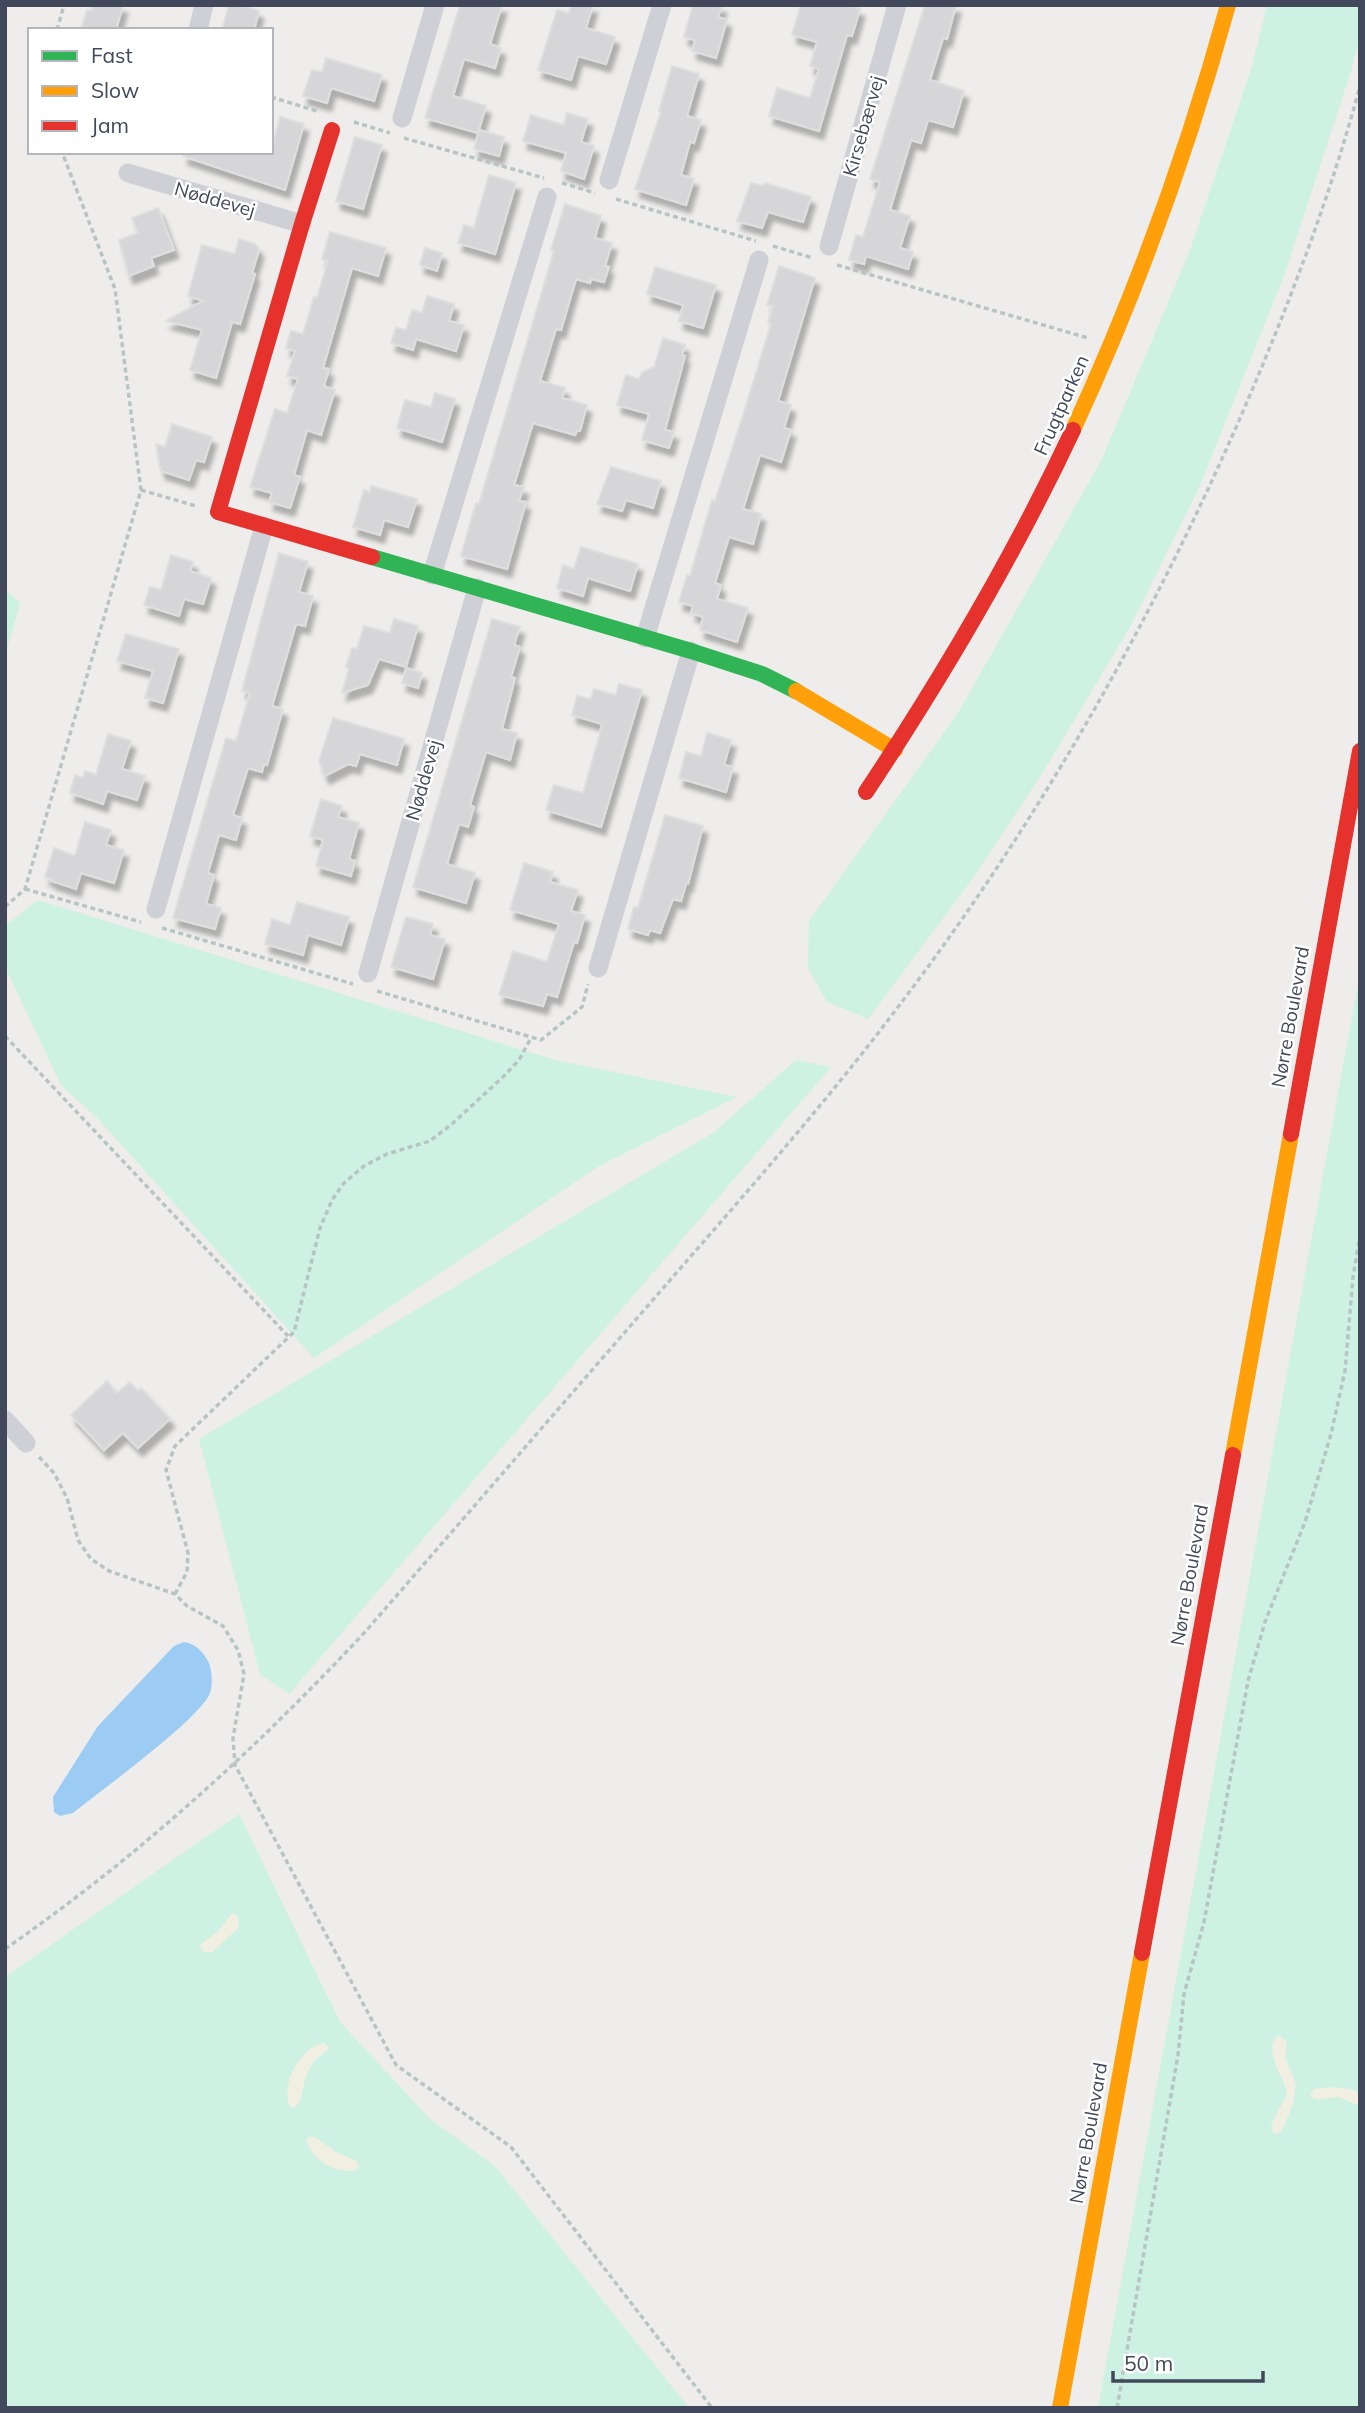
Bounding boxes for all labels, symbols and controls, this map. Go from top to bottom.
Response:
legend [28,28,273,154]
text: Fast [91,42,133,68]
street label: Kirsebærvej [837,73,889,179]
text: Slow [91,77,139,103]
text: Jam [91,112,129,138]
street label: Nøddevej [172,176,258,222]
street label: Frugtparken [1028,351,1094,459]
street label: Nøddevej [400,737,446,823]
street label: Nørre Boulevard [1266,945,1314,1089]
street label: Nørre Boulevard [1165,1503,1213,1647]
street label: Nørre Boulevard [1064,2061,1112,2205]
scale bar [1113,2340,1264,2384]
text: 50 m [1124,2350,1173,2376]

